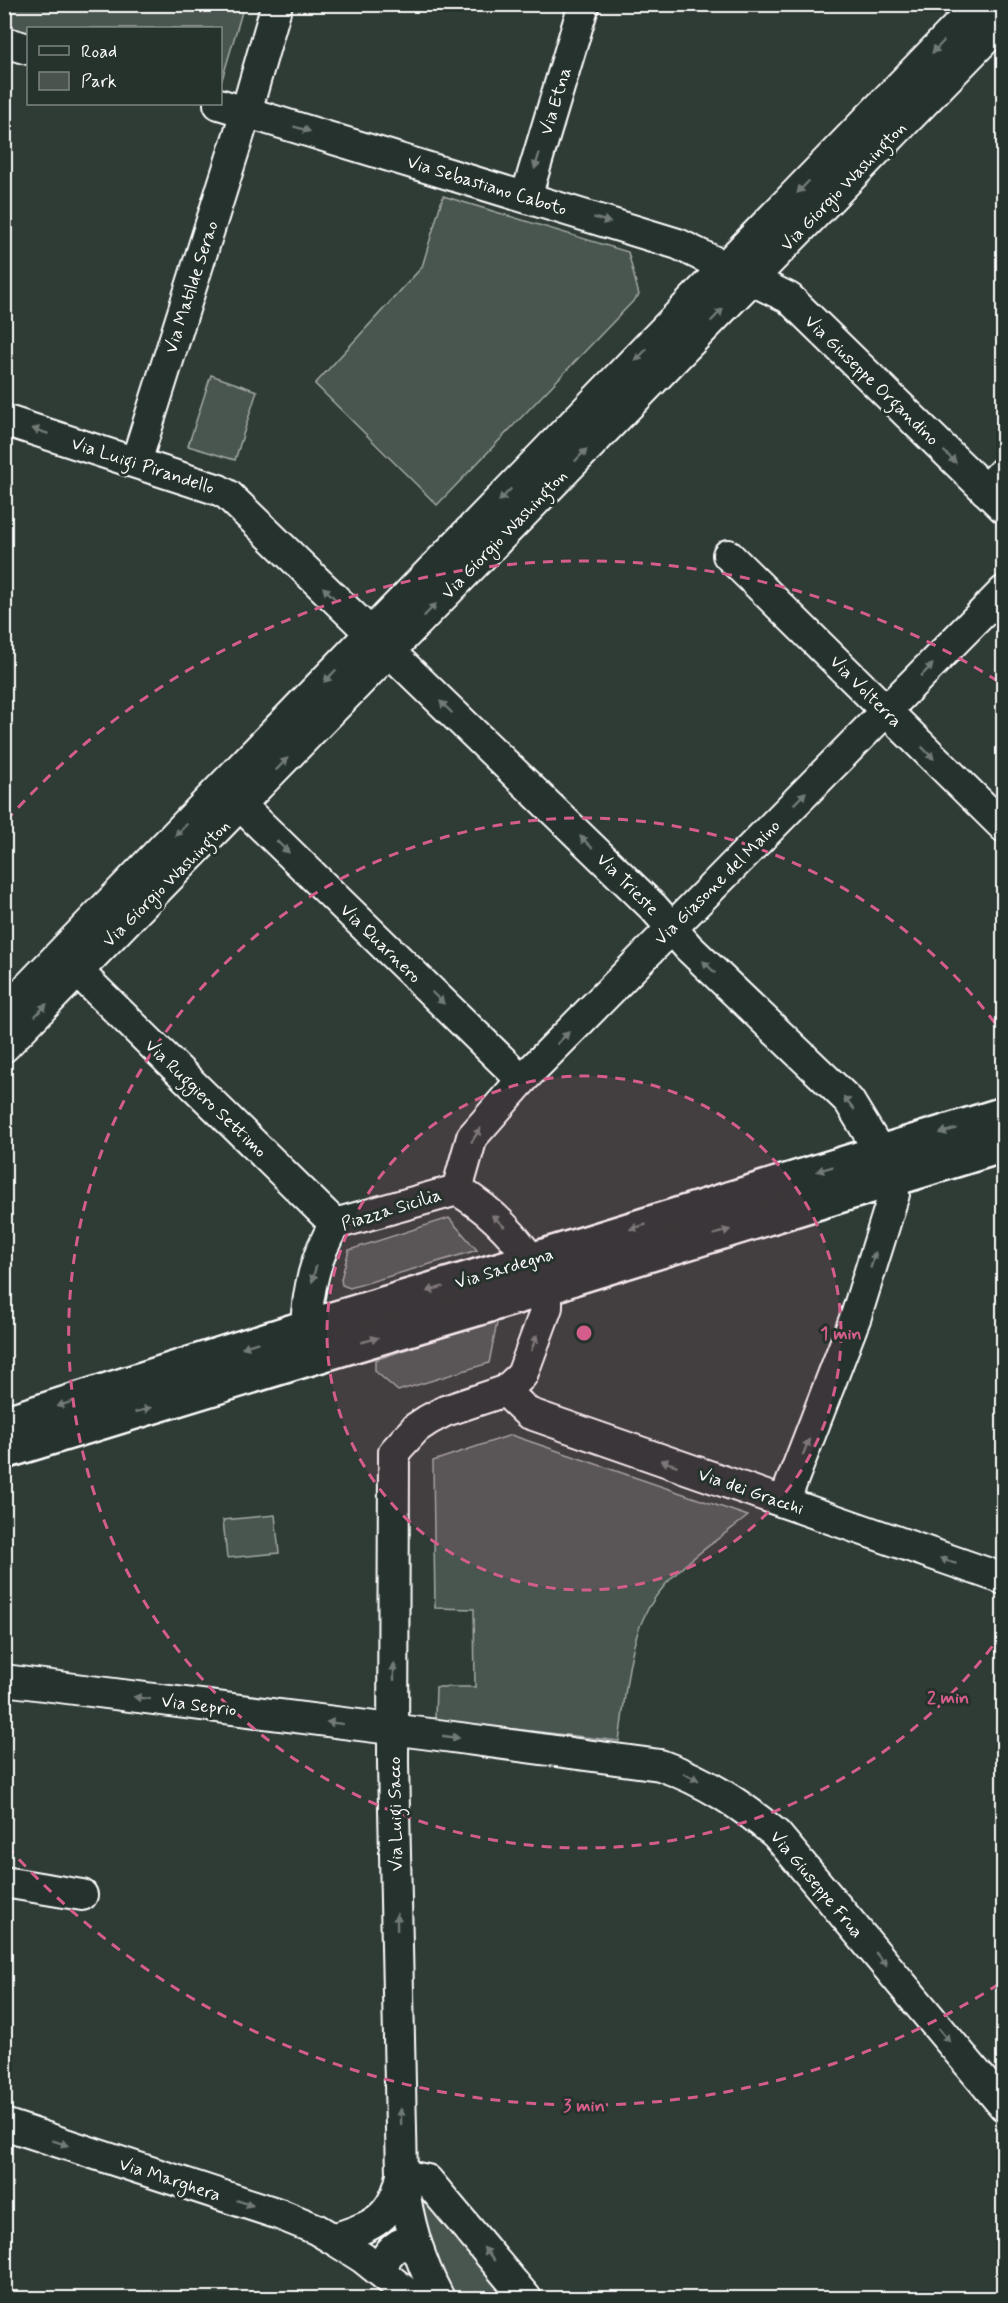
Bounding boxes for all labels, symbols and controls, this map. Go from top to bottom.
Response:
legend [27,27,222,105]
one-way arrow [932,39,946,53]
text: Road [81,40,117,64]
street label: Via Etna [534,64,578,138]
text: Park [81,70,117,94]
street label: Via Giorgio Washington [775,117,913,258]
one-way arrow [294,125,312,134]
street label: Via Sebastiano Caboto [404,150,570,222]
one-way arrow [532,152,541,170]
one-way arrow [796,179,810,193]
one-way arrow [593,216,611,225]
street label: Via Matilde Serao [159,218,225,357]
one-way arrow [709,309,723,323]
street label: Via Giuseppe Organdino [797,310,944,453]
one-way arrow [634,347,648,362]
one-way arrow [31,426,49,436]
street label: Via Luigi Pirandello [67,432,217,502]
one-way arrow [573,449,587,463]
one-way arrow [943,450,957,464]
street label: Via Giorgio Washington [436,465,574,606]
one-way arrow [499,487,513,501]
one-way arrow [322,587,336,601]
one-way arrow [423,602,437,617]
street label: Via Volterra [824,650,907,733]
one-way arrow [920,663,934,677]
one-way arrow [323,669,337,684]
one-way arrow [440,700,454,714]
one-way arrow [921,745,935,759]
one-way arrow [274,758,288,772]
one-way arrow [793,791,807,805]
street label: Via Giasone del Maino [649,814,786,951]
street label: Via Giorgio Washington [98,815,237,954]
one-way arrow [174,822,188,836]
one-way arrow [580,836,594,850]
one-way arrow [276,840,291,854]
street label: Via Trieste [591,848,664,921]
street label: Via Quarnero [334,899,426,989]
one-way arrow [702,960,717,974]
one-way arrow [430,991,444,1005]
one-way arrow [34,1002,48,1017]
one-way arrow [556,1032,570,1046]
street label: Via Ruggiero Settimo [138,1034,272,1165]
one-way arrow [843,1096,856,1111]
one-way arrow [470,1127,481,1143]
one-way arrow [939,1127,957,1137]
one-way arrow [816,1165,834,1174]
street label: Piazza Sicilia [338,1183,444,1237]
one-way arrow [491,1215,506,1228]
one-way arrow [629,1223,647,1232]
one-way arrow [713,1227,731,1236]
street label: Via Sardegna [452,1243,556,1295]
one-way arrow [869,1251,878,1269]
one-way arrow [309,1264,319,1283]
one-way arrow [426,1285,444,1294]
text: 1 min [820,1322,862,1346]
centre of rings [574,1323,594,1343]
one-way arrow [530,1334,540,1352]
one-way arrow [361,1335,379,1344]
one-way arrow [241,1340,259,1350]
one-way arrow [56,1400,74,1410]
one-way arrow [134,1404,152,1414]
one-way arrow [801,1438,811,1456]
one-way arrow [660,1457,678,1467]
street label: Via dei Gracchi [695,1463,807,1521]
one-way arrow [939,1555,957,1565]
one-way arrow [389,1662,399,1681]
text: 2 min [927,1686,969,1710]
street label: Via Seprio [160,1689,238,1723]
one-way arrow [132,1693,151,1702]
one-way arrow [326,1718,345,1727]
one-way arrow [442,1732,461,1741]
street label: Via Luigi Sacco [383,1756,411,1872]
one-way arrow [682,1773,699,1782]
street label: Via Giuseppe Frua [764,1826,868,1943]
one-way arrow [392,1912,402,1931]
one-way arrow [874,1951,887,1967]
one-way arrow [937,2027,950,2042]
text: 3 min [563,2094,605,2118]
one-way arrow [396,2107,405,2126]
one-way arrow [51,2138,69,2148]
street label: Via Marghera [115,2152,224,2209]
one-way arrow [236,2199,254,2209]
one-way arrow [482,2246,495,2262]

